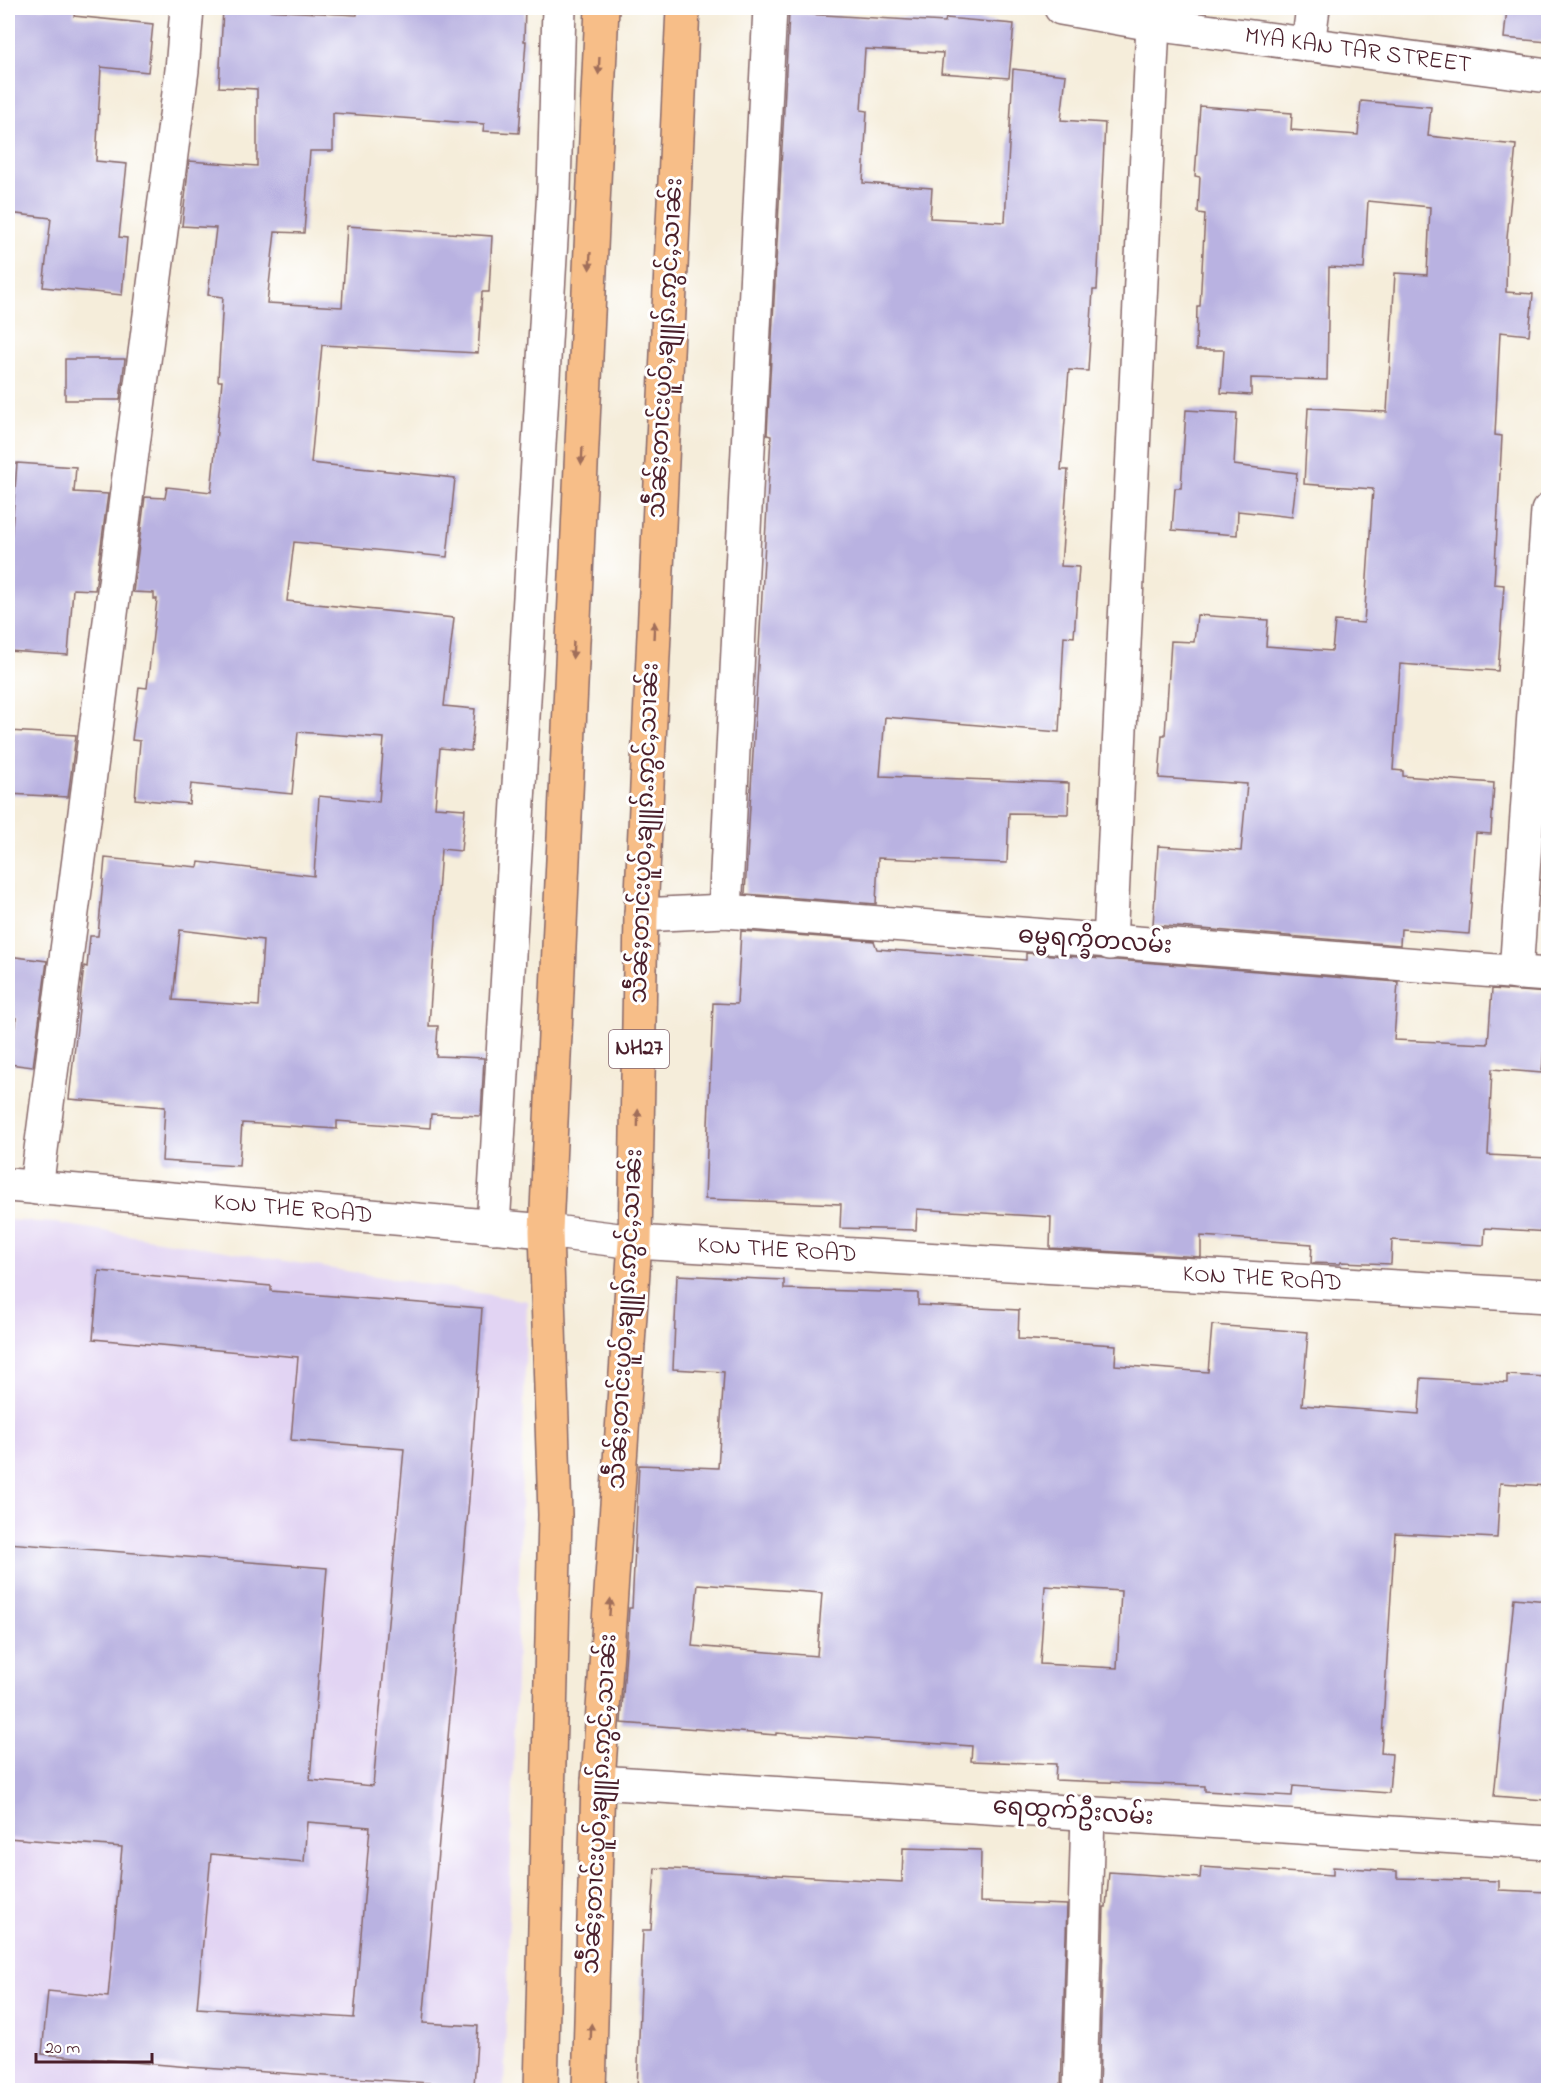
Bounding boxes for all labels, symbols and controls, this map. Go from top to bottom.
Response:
street label: MYA KAN TAR STREET [1242,19,1474,83]
one-way arrow [595,56,604,75]
street label: သဵႅၼ်ႈတၢင်းပူဝ်ႇၶျူၵ်ႉဢွင်ႇသၢၼ်း [640,177,693,519]
one-way arrow [586,251,595,270]
one-way arrow [577,446,586,465]
one-way arrow [650,620,659,639]
one-way arrow [568,641,577,660]
street label: သဵႅၼ်ႈတၢင်းပူဝ်ႇၶျူၵ်ႉဢွင်ႇသၢၼ်း [622,662,669,1004]
street label: ဓမ္မရက္ခိတလမ်း [1017,918,1173,965]
road number: NH27 [609,1030,669,1068]
one-way arrow [633,1109,642,1128]
street label: သဵႅၼ်ႈတၢင်းပူဝ်ႇၶျူၵ်ႉဢွင်ႇသၢၼ်း [600,1148,653,1490]
street label: KON THE ROAD [212,1185,374,1234]
street label: KON THE ROAD [696,1228,858,1273]
street label: KON THE ROAD [1182,1257,1343,1301]
one-way arrow [606,1597,615,1616]
street label: သဵႅၼ်ႈတၢင်းပူဝ်ႇၶျူၵ်ႉဢွင်ႇသၢၼ်း [574,1633,627,1975]
street label: ရေထွက်ဦးလမ်း [991,1789,1155,1836]
one-way arrow [586,2023,595,2042]
scale bar [36,2026,152,2064]
text: 20 m [45,2036,80,2062]

